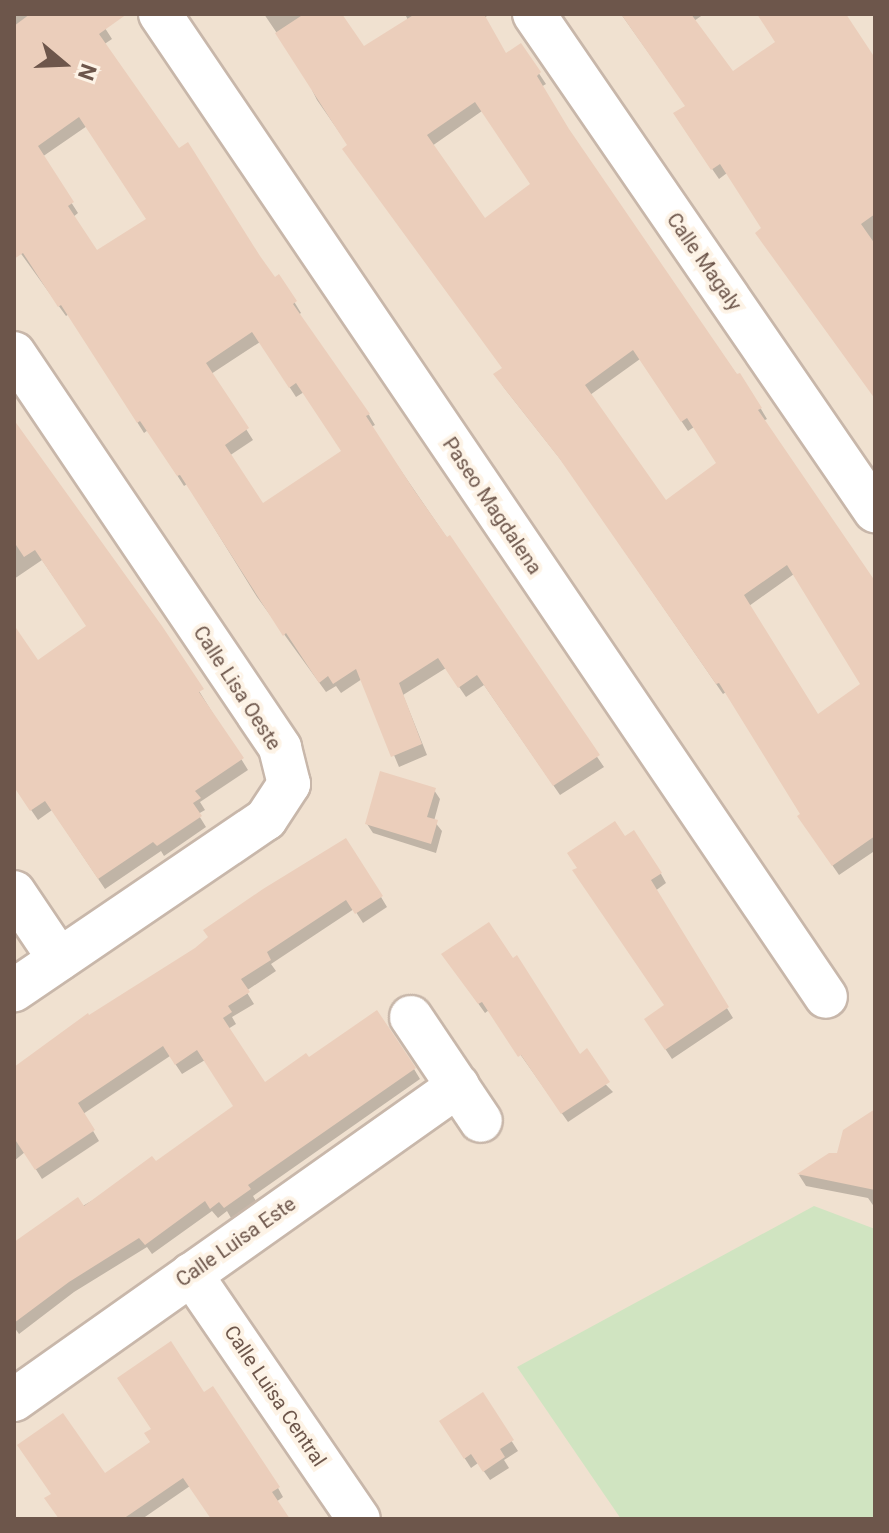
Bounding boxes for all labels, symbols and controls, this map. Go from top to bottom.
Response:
north arrow [24,24,104,104]
text: N [73,61,102,83]
street label: Calle Magaly [661,208,747,316]
street label: Paseo Magdalena [437,433,547,579]
street label: Calle Lisa Oeste [188,622,286,754]
street label: Calle Luisa Este [172,1192,300,1292]
street label: Calle Luisa Central [219,1321,331,1471]

